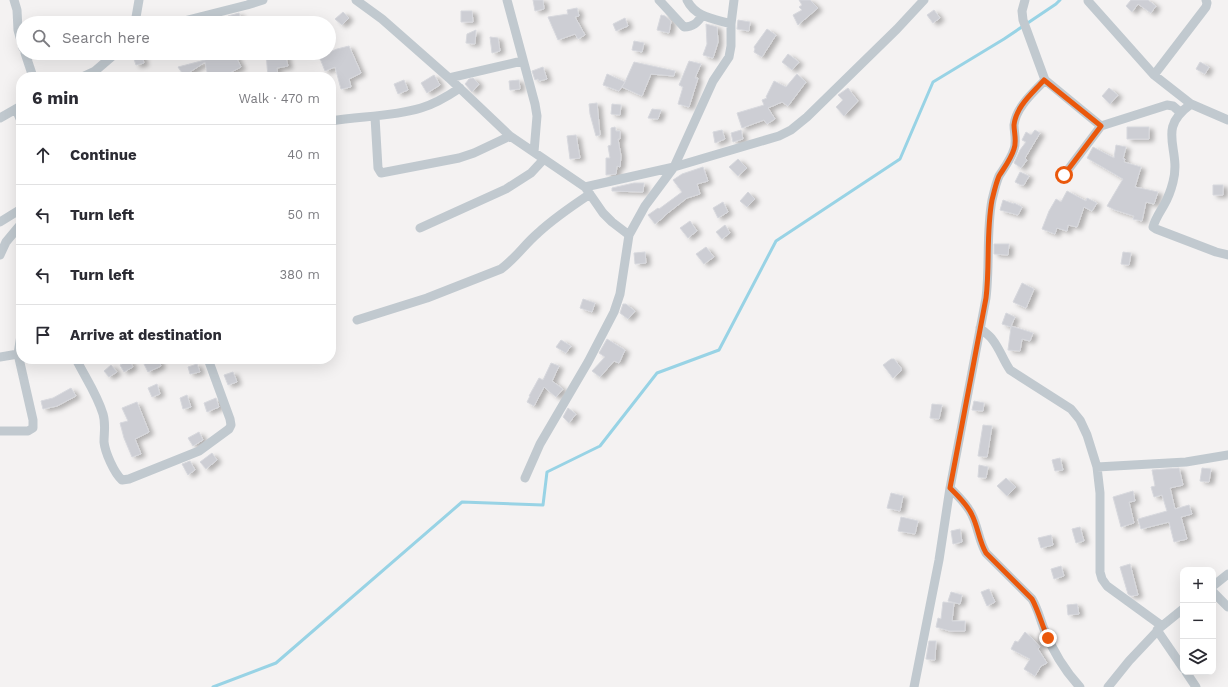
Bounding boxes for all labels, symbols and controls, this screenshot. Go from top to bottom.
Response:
search box [16,16,336,60]
icon: search [30,27,52,49]
text: Search here [62,29,150,47]
text: 6 min [32,88,79,108]
text: Walk · 470 m [239,91,320,106]
icon: ahead [32,144,54,166]
text: Continue [70,146,137,164]
text: 40 m [287,147,320,162]
route start [1055,166,1073,184]
icon: left [32,204,54,226]
text: Turn left [70,206,134,224]
text: 50 m [288,207,320,222]
icon: left [32,264,54,286]
text: Turn left [70,266,134,284]
text: 380 m [280,267,320,282]
icon: arrive [32,324,54,346]
text: Arrive at destination [70,326,222,344]
map controls [1180,567,1216,675]
button: + [1180,567,1216,603]
button: − [1180,603,1216,639]
route end [1039,629,1057,647]
button: layers [1180,639,1216,675]

